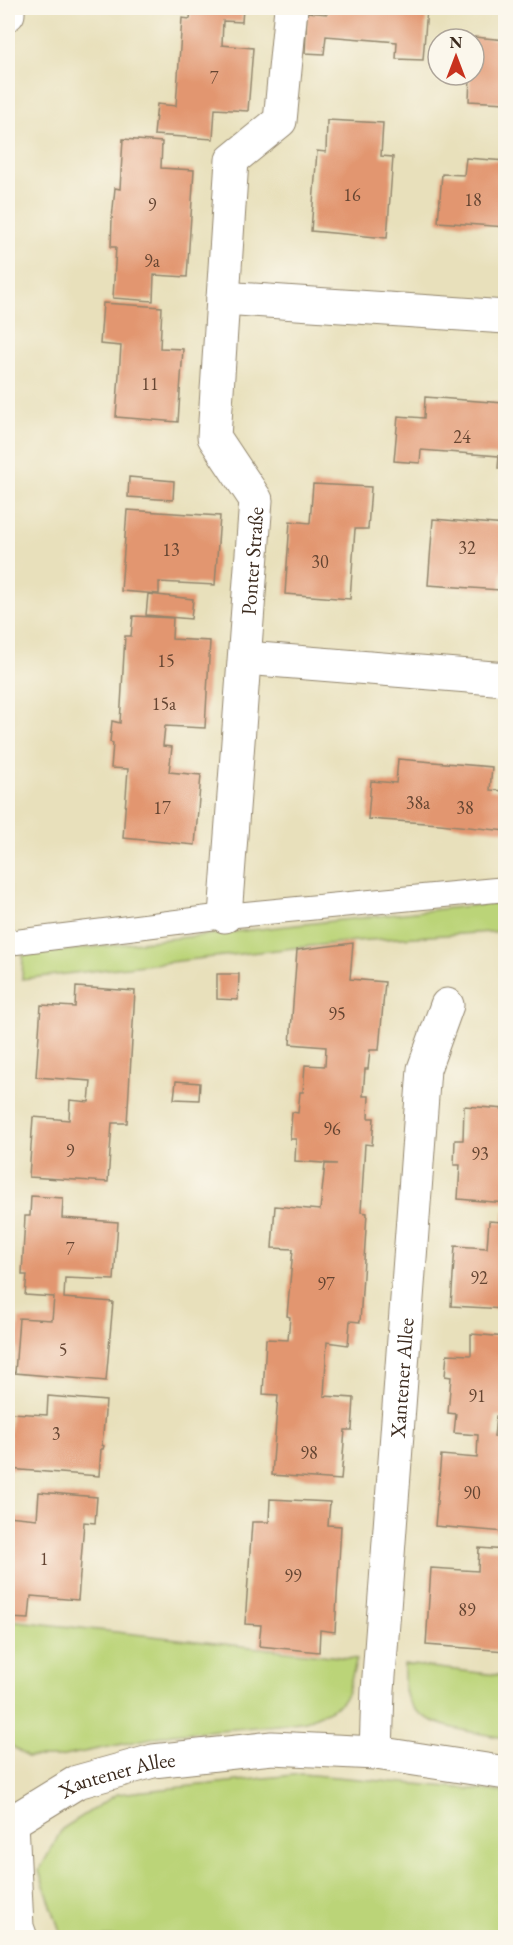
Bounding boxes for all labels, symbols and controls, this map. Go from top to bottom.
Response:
north arrow [426,27,486,87]
text: N [450,32,463,53]
house number: 7 [210,66,219,89]
house number: 16 [343,183,361,206]
house number: 18 [464,188,482,211]
house number: 9 [148,193,157,216]
house number: 9a [144,249,161,272]
house number: 11 [141,372,159,395]
house number: 24 [453,425,471,448]
street label: Ponter Straße [234,506,269,616]
house number: 32 [458,536,476,559]
house number: 13 [162,538,180,561]
house number: 30 [311,550,329,573]
house number: 15 [157,649,175,672]
house number: 15a [152,692,177,715]
house number: 38a [406,791,431,814]
house number: 17 [153,796,171,819]
house number: 38 [456,796,474,819]
house number: 95 [328,1002,346,1025]
house number: 96 [323,1117,341,1140]
house number: 9 [66,1139,75,1162]
house number: 93 [471,1142,489,1165]
house number: 7 [66,1237,75,1260]
house number: 92 [470,1266,488,1289]
house number: 97 [317,1272,335,1295]
street label: Xantener Allee [383,1317,419,1440]
house number: 5 [59,1338,67,1361]
house number: 91 [468,1384,486,1407]
house number: 3 [52,1422,60,1445]
house number: 98 [300,1441,318,1464]
house number: 90 [463,1481,481,1504]
house number: 1 [40,1547,48,1570]
house number: 99 [284,1564,302,1587]
house number: 89 [458,1598,476,1621]
street label: Xantener Allee [52,1745,176,1804]

